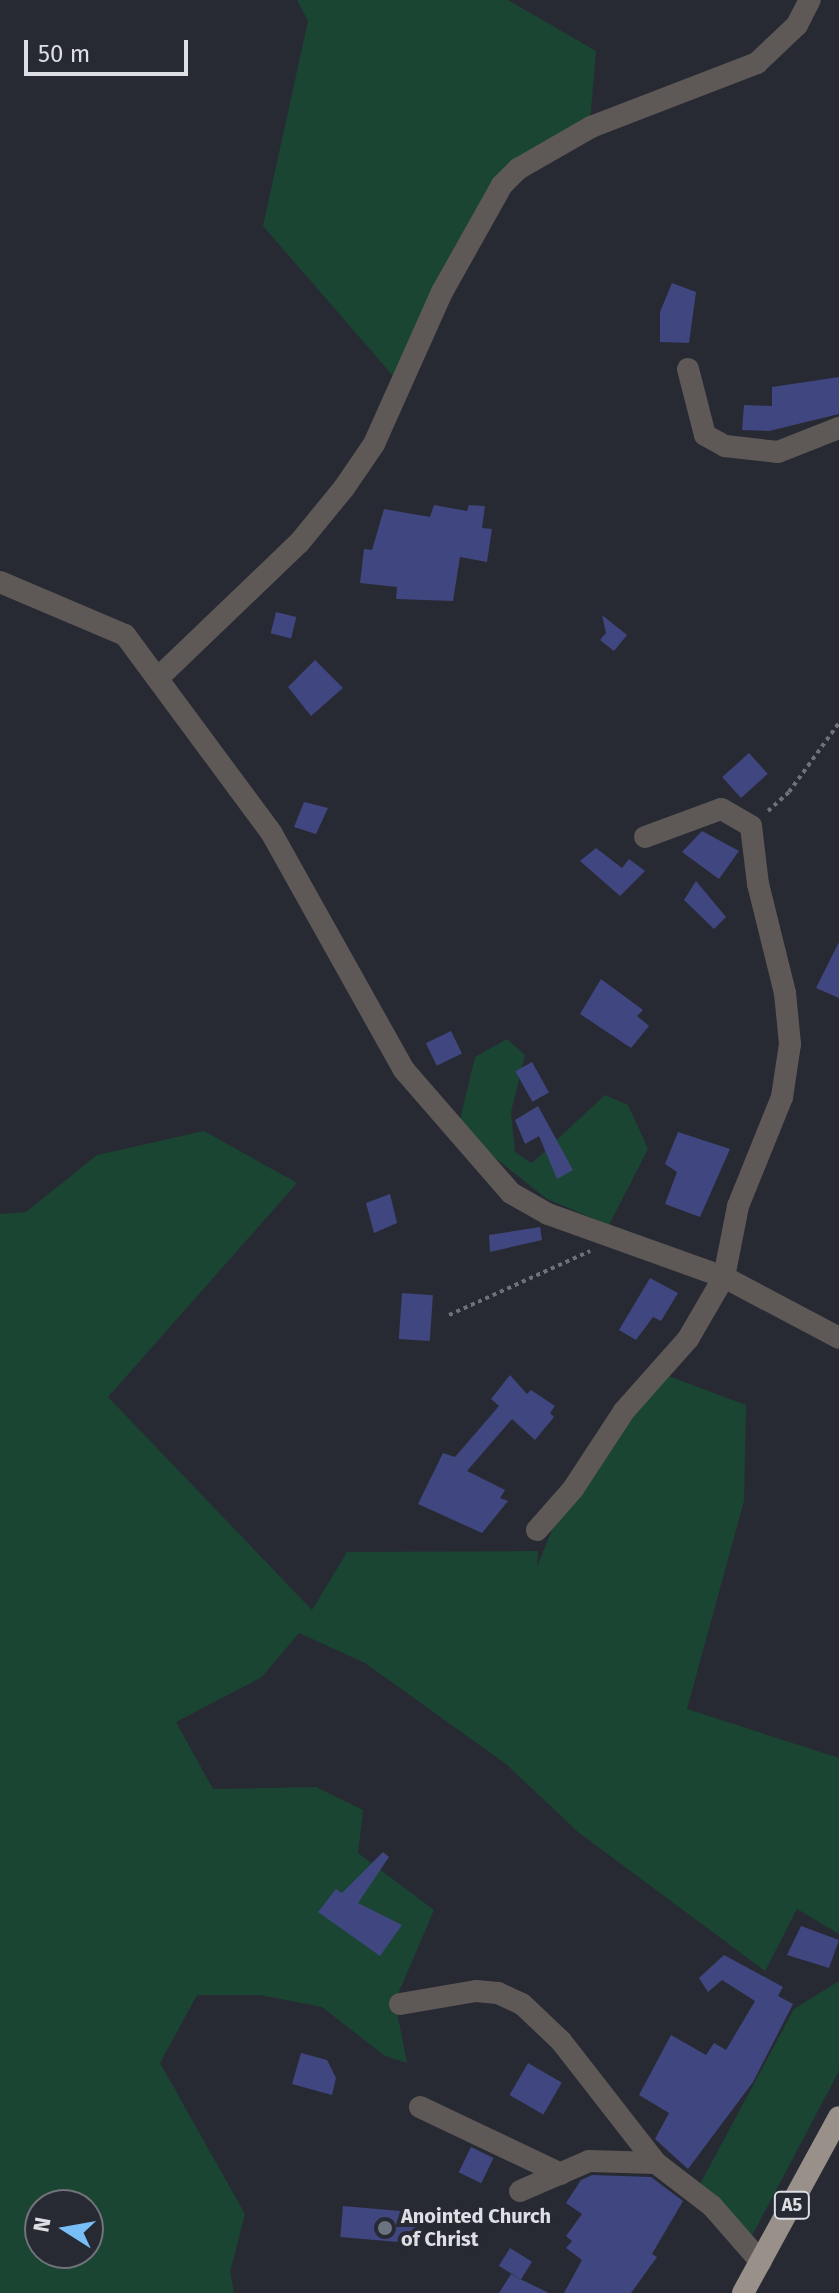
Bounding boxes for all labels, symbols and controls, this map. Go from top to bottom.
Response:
scale bar [28,24,192,74]
text: 50 m [38,40,90,68]
north arrow [24,2189,104,2269]
road number: A5 [772,2191,812,2219]
place label: Anointed Church of Christ [401,2204,551,2251]
text: N [27,2215,57,2234]
marker: Anointed Church of Christ [376,2219,394,2237]

